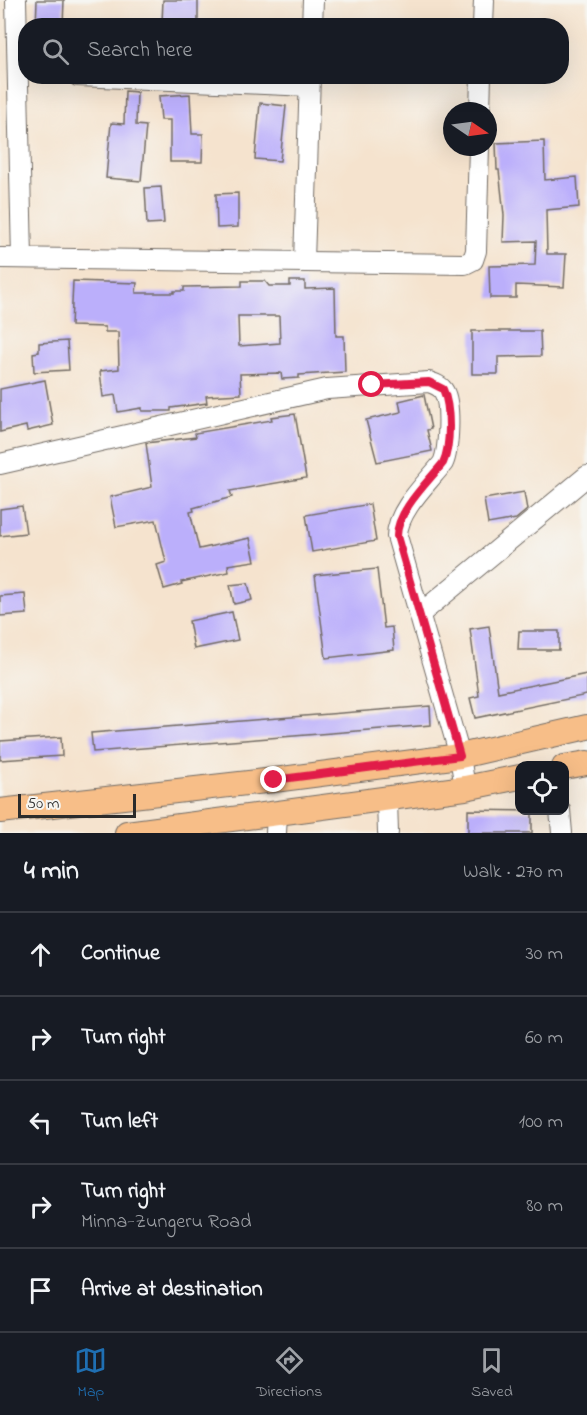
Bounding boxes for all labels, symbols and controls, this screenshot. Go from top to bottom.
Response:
search box [18,18,569,84]
icon: search [39,35,72,68]
text: Search here [87,35,192,67]
north arrow [443,102,497,156]
route start [358,371,384,397]
map controls [515,761,569,815]
button: locate [515,761,569,815]
route end [260,766,286,792]
scale bar [18,791,136,818]
text: 50 m [27,792,59,816]
text: 4 min [24,853,79,891]
text: Walk · 270 m [463,858,563,887]
icon: ahead [24,938,57,971]
text: Continue [81,938,160,970]
text: 30 m [526,940,563,969]
icon: right [24,1022,57,1055]
text: Turn right [81,1022,166,1054]
text: 60 m [525,1024,563,1053]
icon: left [24,1106,57,1139]
text: Turn left [81,1106,158,1138]
text: 100 m [519,1108,563,1137]
text: Turn right [81,1176,166,1208]
icon: right [24,1190,57,1223]
text: 80 m [526,1192,563,1221]
text: Minna-Zungeru Road [81,1208,251,1237]
icon: arrive [24,1274,57,1307]
text: Arrive at destination [81,1274,263,1306]
tab: Map [74,1344,107,1404]
tab: Directions [256,1344,322,1404]
tab: Saved [471,1344,513,1404]

